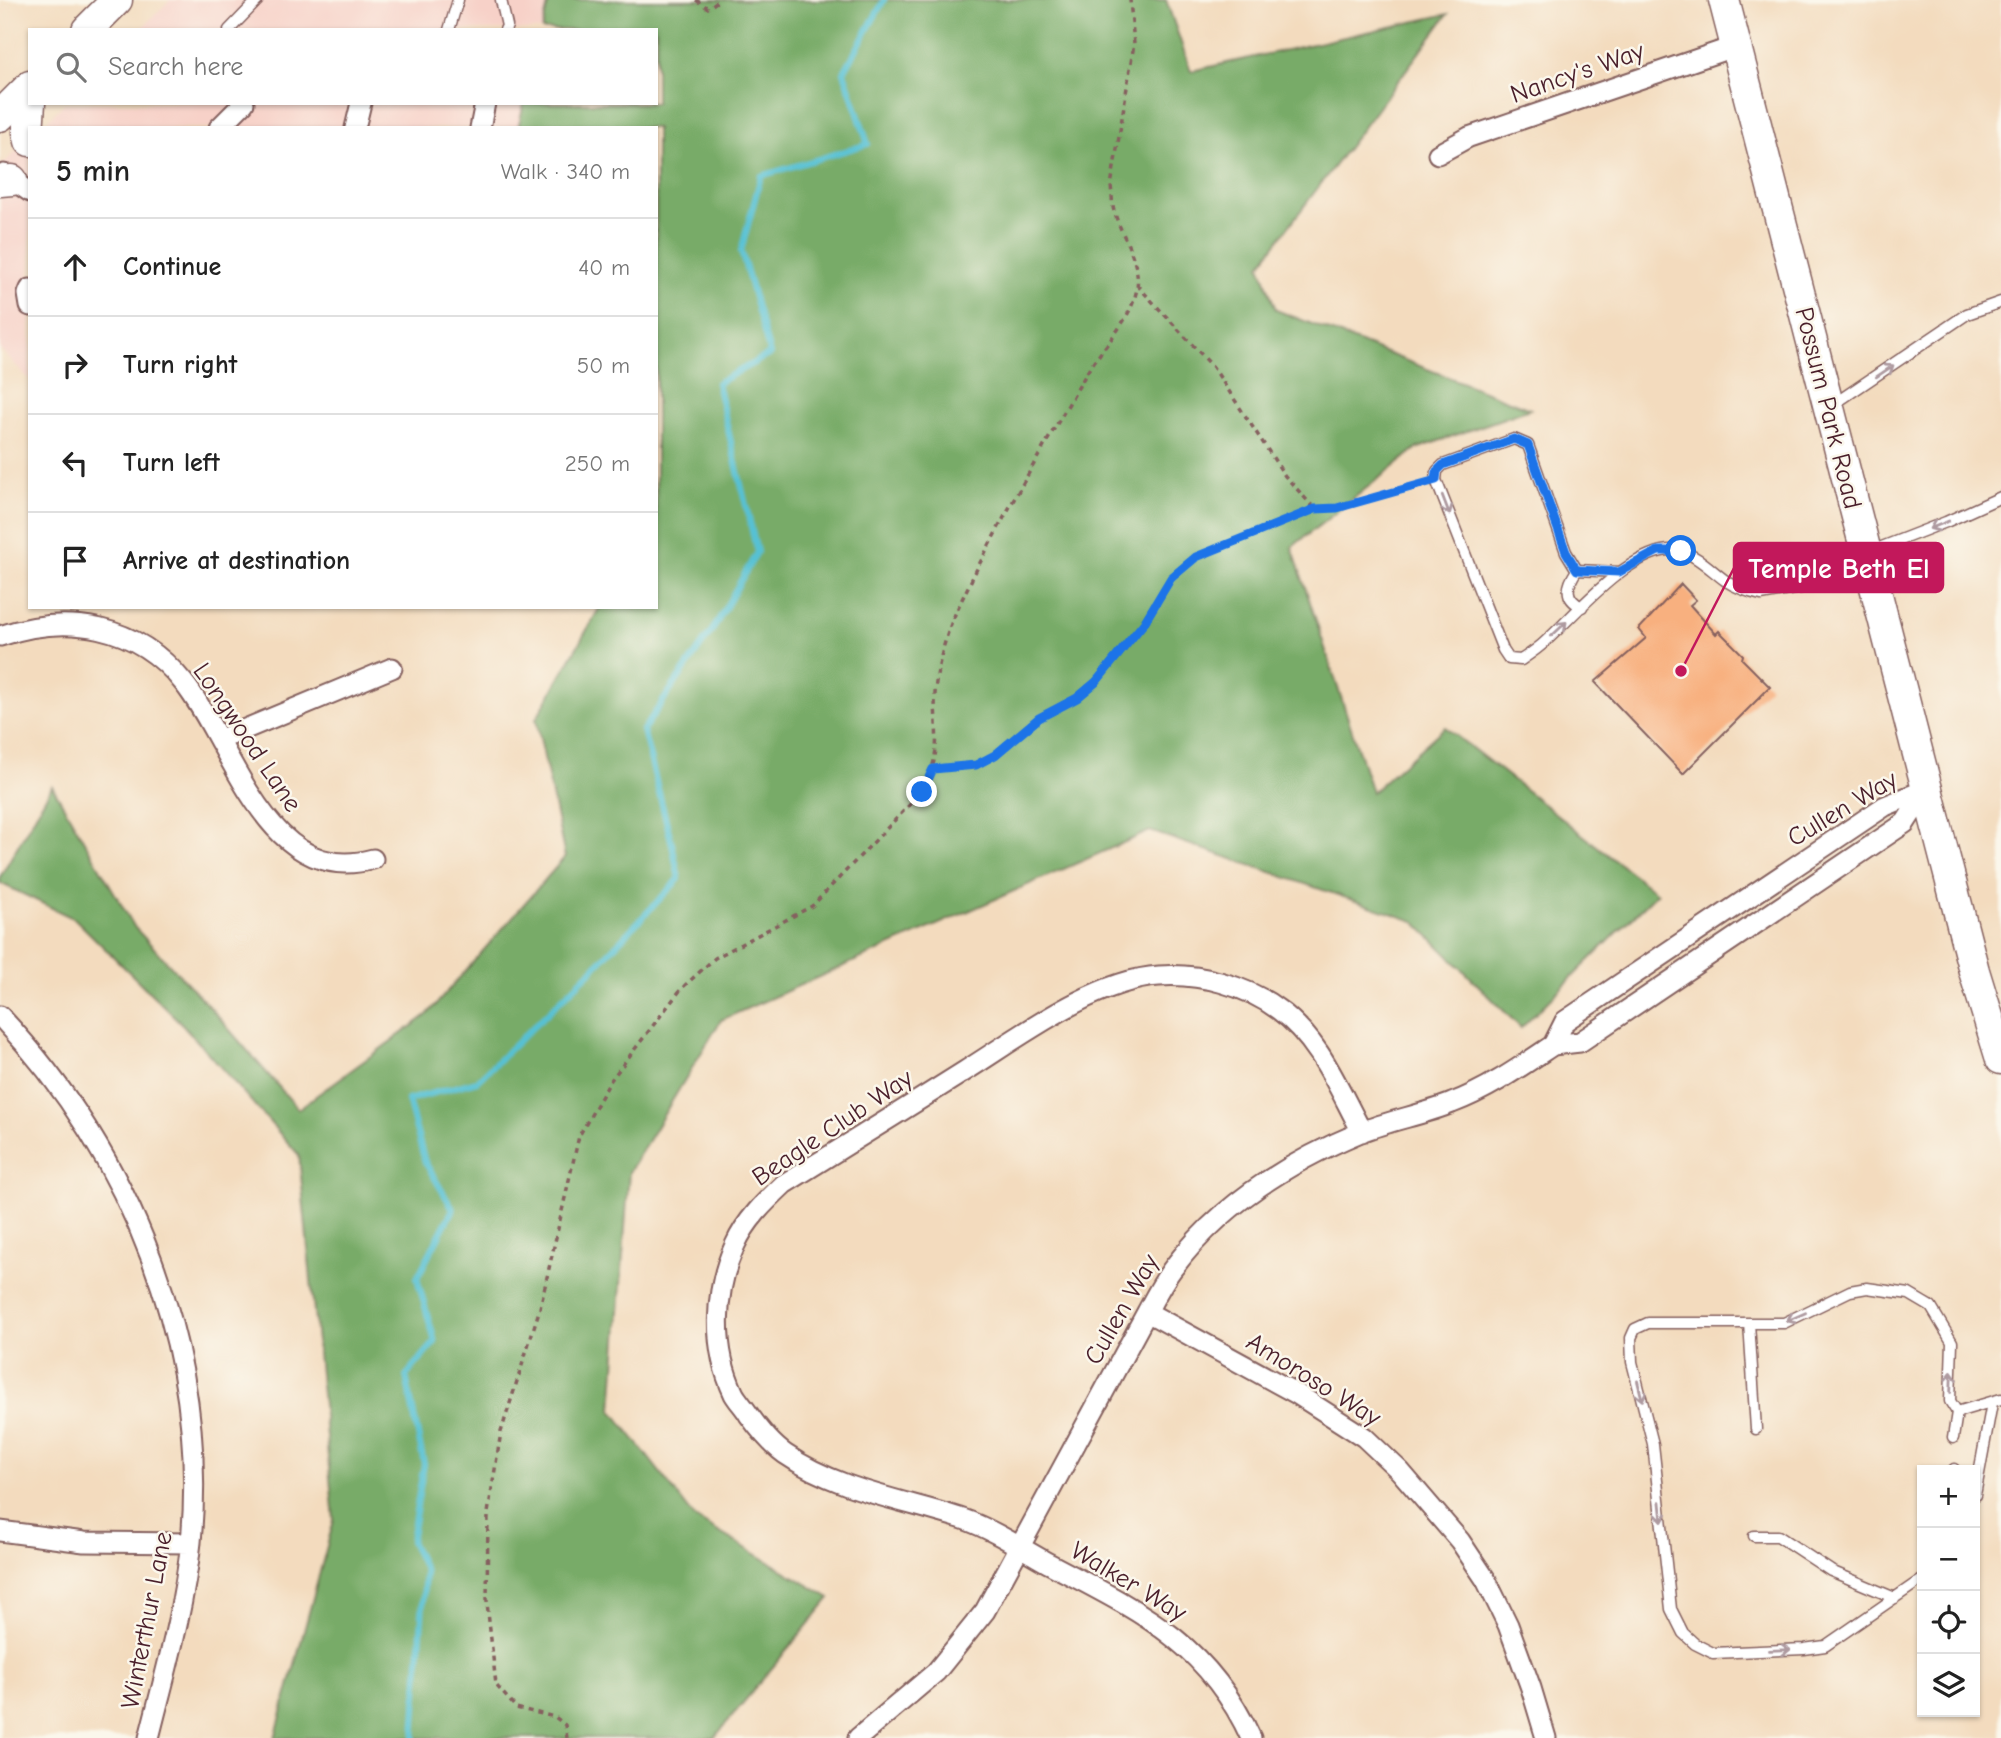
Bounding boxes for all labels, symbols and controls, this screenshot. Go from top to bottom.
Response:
search box [28,28,658,105]
street label: Nancy's Way [1507,36,1648,110]
icon: search [52,48,90,86]
text: Search here [108,52,243,82]
text: 5 min [56,154,130,189]
text: Walk · 340 m [501,158,630,185]
icon: ahead [56,248,94,286]
text: Continue [123,252,221,282]
text: 40 m [578,254,630,281]
street label: Possum Park Road [1788,304,1868,512]
icon: right [56,346,94,384]
text: Turn right [123,350,237,380]
text: 50 m [577,352,630,379]
one-way arrow [1874,364,1894,378]
icon: left [56,444,94,482]
text: Turn left [123,448,220,478]
text: 250 m [565,450,630,477]
one-way arrow [1441,494,1454,516]
one-way arrow [1928,519,1950,532]
route start [1665,535,1696,566]
icon: arrive [56,542,94,580]
callout: Temple Beth El [1734,543,1943,592]
text: Arrive at destination [123,546,350,576]
text: Temple Beth El [1748,553,1930,585]
one-way arrow [1550,621,1568,637]
street label: Longwood Lane [186,657,308,818]
street label: Cullen Way [1782,764,1903,853]
route end [906,776,937,807]
street label: Beagle Club Way [747,1063,919,1193]
street label: Cullen Way [1078,1249,1166,1370]
one-way arrow [1785,1311,1807,1324]
street label: Amoroso Way [1241,1327,1387,1433]
one-way arrow [1944,1371,1958,1394]
one-way arrow [1634,1380,1647,1402]
map controls [1917,1465,1980,1717]
button: + [1917,1465,1980,1528]
one-way arrow [1655,1500,1668,1523]
button: − [1917,1528,1980,1591]
street label: Winterthur Lane [115,1529,179,1711]
street label: Walker Way [1065,1536,1192,1628]
button: locate [1917,1591,1980,1654]
one-way arrow [1768,1644,1791,1657]
button: layers [1917,1654,1980,1717]

